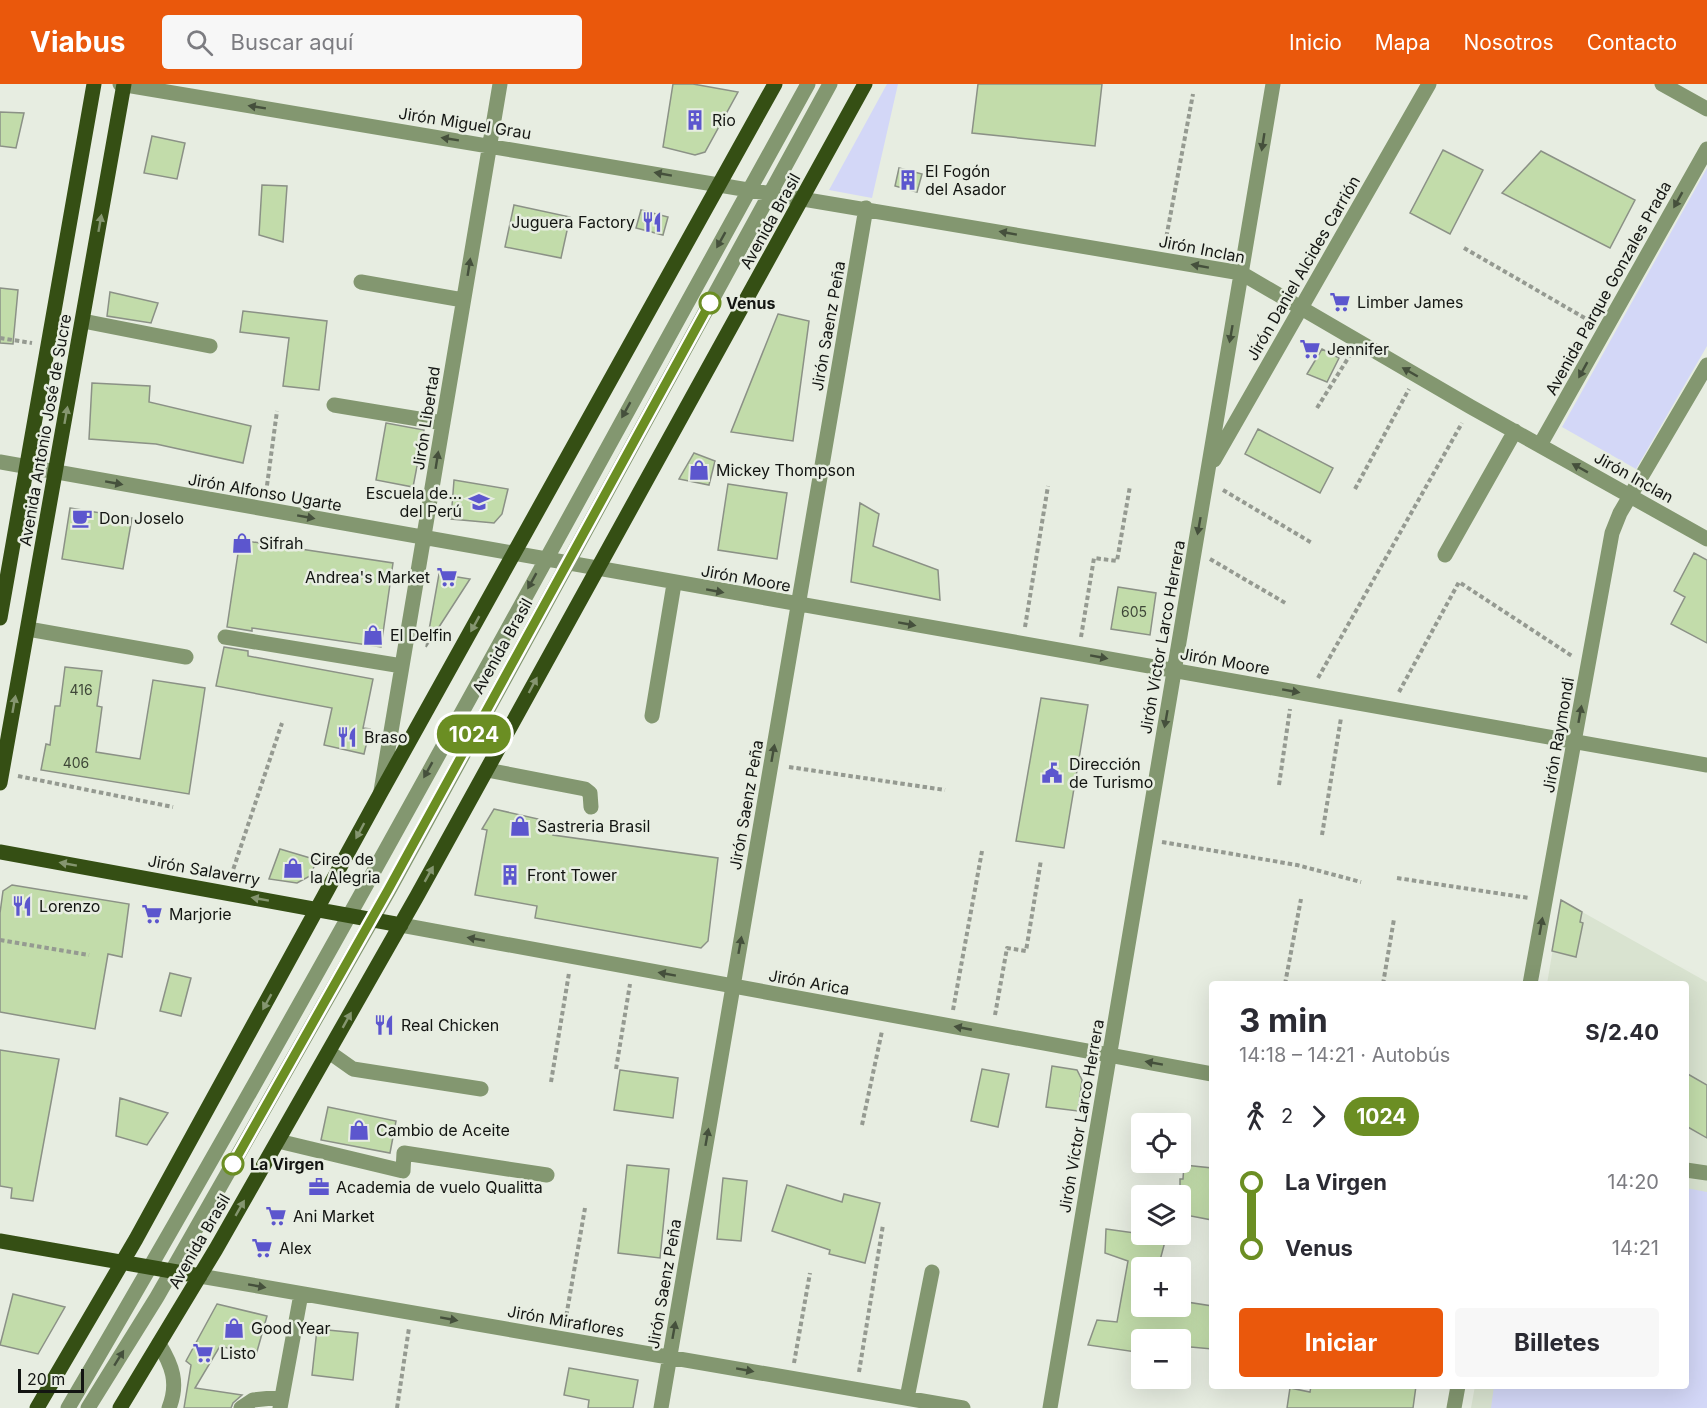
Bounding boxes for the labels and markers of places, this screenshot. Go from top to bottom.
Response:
building icon: Rio [683,108,707,132]
place label: Rio [712,110,736,130]
place label: El Fogón del Asador [925,161,1006,199]
building icon: El Fogón del Asador [896,168,920,192]
restaurant icon: Juguera Factory [640,210,664,234]
place label: Juguera Factory [511,212,635,232]
supermarket icon: Limber James [1328,290,1352,314]
marker: Venus [699,292,721,314]
place label: Limber James [1357,292,1464,312]
place label: Venus [726,293,775,313]
supermarket icon: Jennifer [1298,337,1322,361]
place label: Jennifer [1327,339,1389,359]
shop icon: Mickey Thompson [687,458,711,482]
place label: Mickey Thompson [716,460,855,480]
place label: Escuela de... del Perú [366,483,462,521]
school or university icon: Escuela de... del Perú [467,490,491,514]
cafe icon: Don Joselo [70,506,94,530]
place label: Don Joselo [99,508,184,528]
shop icon: Sifrah [230,531,254,555]
place label: Sifrah [259,533,304,553]
supermarket icon: Andrea's Market [435,565,459,589]
place label: Andrea's Market [305,567,430,587]
shop icon: El Delfin [361,623,385,647]
place label: El Delfin [390,625,452,645]
restaurant icon: Braso [335,725,359,749]
place label: Braso [364,727,408,747]
place label: Dirección de Turismo [1069,754,1153,792]
public building icon: Dirección de Turismo [1040,761,1064,785]
shop icon: Sastreria Brasil [508,814,532,838]
place label: Sastreria Brasil [537,816,650,836]
place label: Cireo de la Alegria [310,849,381,887]
shop icon: Cireo de la Alegria [281,856,305,880]
building icon: Front Tower [498,863,522,887]
place label: Front Tower [527,865,617,885]
restaurant icon: Lorenzo [10,894,34,918]
place label: Lorenzo [39,896,100,916]
supermarket icon: Marjorie [140,902,164,926]
place label: Marjorie [169,904,232,924]
restaurant icon: Real Chicken [372,1013,396,1037]
place label: Real Chicken [401,1015,499,1035]
shop icon: Cambio de Aceite [347,1118,371,1142]
place label: Cambio de Aceite [376,1120,510,1140]
marker: La Virgen [222,1153,244,1175]
place label: La Virgen [250,1154,324,1174]
office icon: Academia de vuelo Qualitta [307,1175,331,1199]
place label: Academia de vuelo Qualitta [336,1177,543,1197]
supermarket icon: Ani Market [264,1204,288,1228]
place label: Ani Market [293,1206,375,1226]
supermarket icon: Alex [250,1236,274,1260]
place label: Alex [279,1238,312,1258]
shop icon: Good Year [222,1316,246,1340]
place label: Good Year [251,1318,331,1338]
supermarket icon: Listo [191,1341,215,1365]
place label: Listo [220,1343,256,1363]

